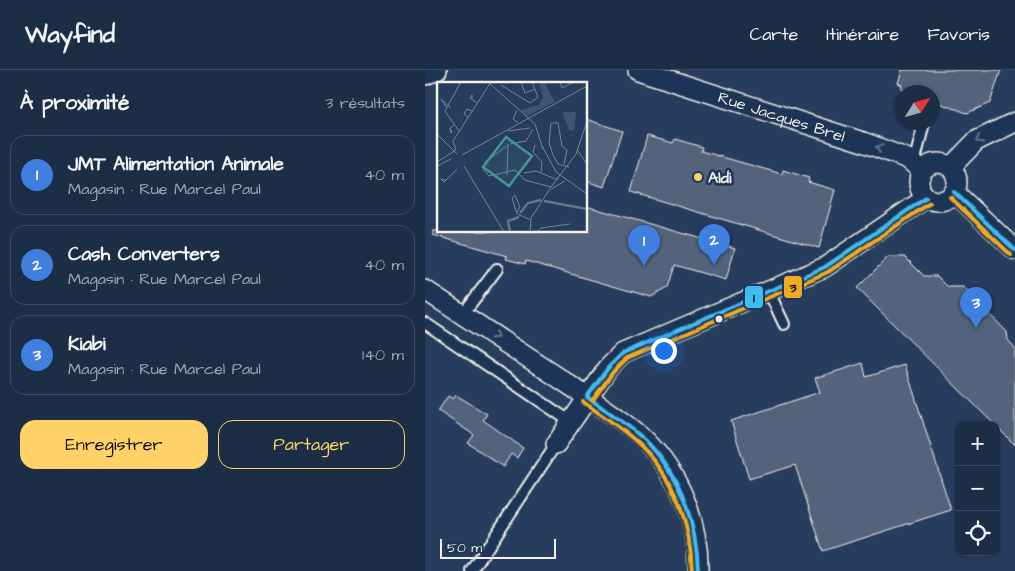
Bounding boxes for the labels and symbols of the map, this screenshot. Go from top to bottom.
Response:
inset map [437,82,587,232]
north arrow [895,85,940,130]
street label: Rue Jacques Brel [715,86,848,148]
one-way arrow [976,133,985,143]
one-way arrow [875,144,884,154]
place label: Aldi [708,167,732,189]
marker: Aldi [692,171,704,183]
pin: 2 [698,224,730,265]
pin: 1 [628,225,660,266]
line badge: 3 [783,275,803,299]
text: 3 [788,278,797,298]
line badge: 1 [744,285,764,309]
pin: 3 [960,287,992,328]
text: 1 [753,288,755,308]
unlabelled marker [714,314,724,324]
one-way arrow [489,330,498,339]
your location [651,338,677,364]
scale bar [440,536,556,559]

